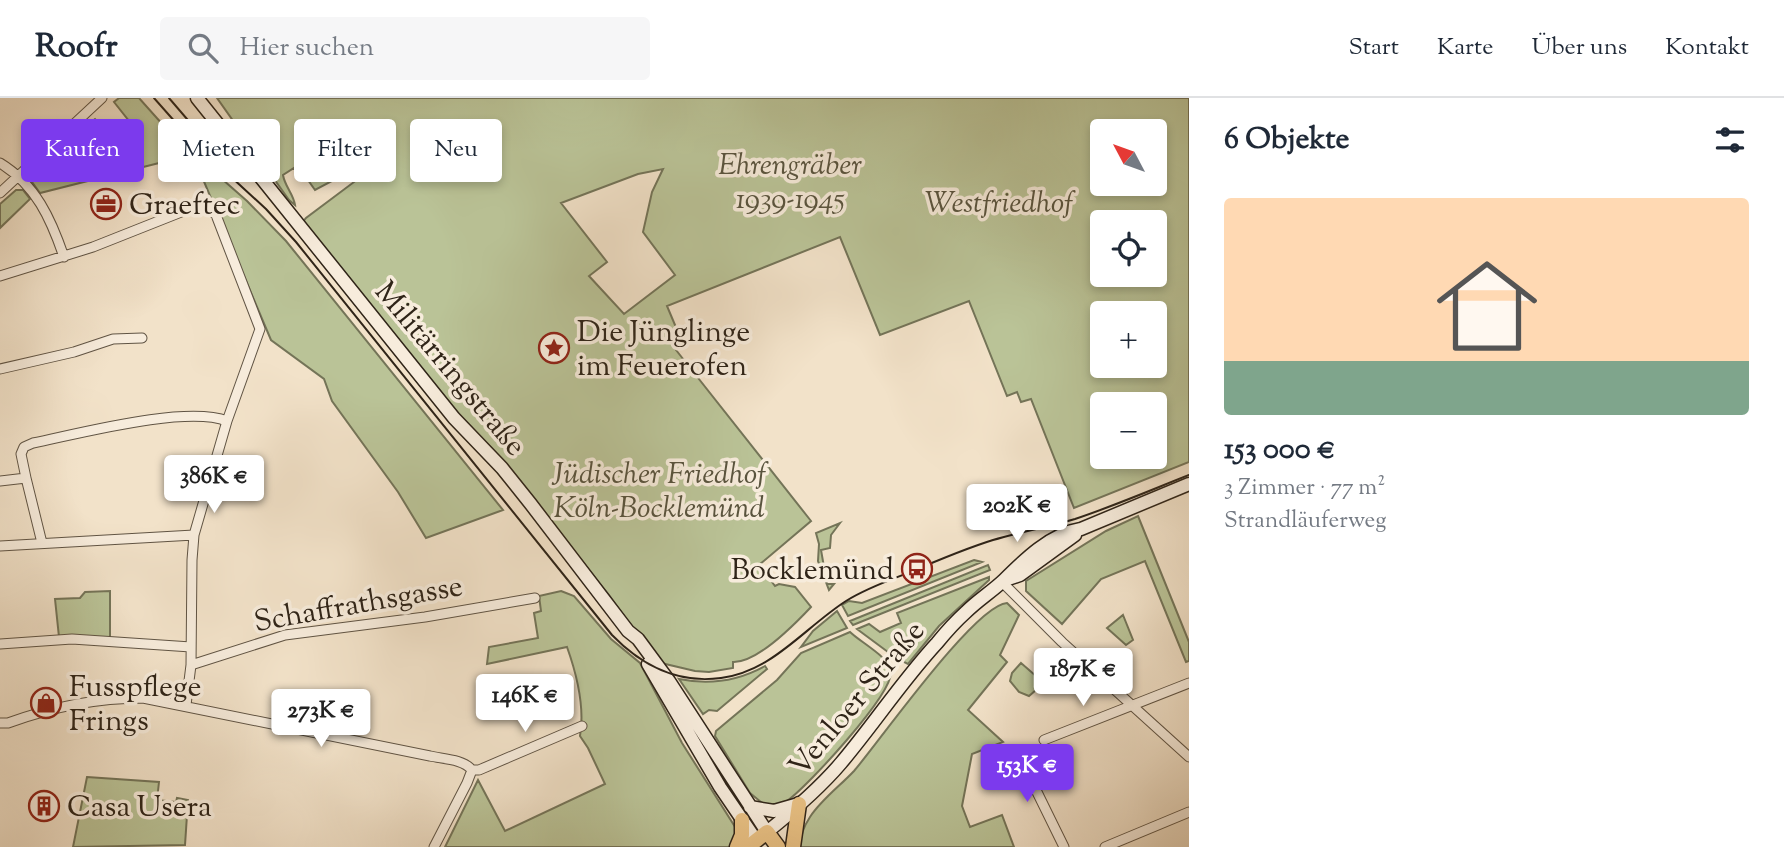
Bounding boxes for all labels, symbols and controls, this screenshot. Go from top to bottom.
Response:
search box [160,17,650,80]
text: Roofr [35,24,118,72]
icon: search [184,29,222,67]
text: Hier suchen [240,30,374,67]
text: Start [1348,31,1399,65]
text: Karte [1437,31,1493,65]
text: Über uns [1531,31,1627,65]
text: Kontakt [1665,31,1749,65]
chip: Kaufen [21,119,144,182]
chip: Mieten [158,119,280,182]
chip: Filter [294,119,396,182]
chip: Neu [410,119,502,182]
north arrow [1090,119,1167,196]
map controls [1090,119,1167,469]
text: 6 Objekte [1224,119,1350,162]
icon: filters [1711,121,1749,159]
park label: Ehrengräber 1939-1945 [718,145,862,222]
park label: Westfriedhof [925,183,1076,226]
place label: Graeftec [129,185,240,228]
office icon: Graeftec [89,187,123,221]
button: locate [1090,210,1167,287]
icon: home [1424,243,1550,369]
street label: Militärringstraße [363,273,535,466]
button: + [1090,301,1167,378]
place label: Die Jünglinge im Feuerofen [577,312,750,389]
place icon: Die Jünglinge im Feuerofen [537,331,571,365]
button: − [1090,392,1167,469]
text: 153 000 € [1224,429,1335,472]
park label: Jüdischer Friedhof Köln-Bocklemünd [551,454,769,531]
pin: 386K € [157,456,271,515]
text: 386K € [180,461,248,494]
text: 3 Zimmer · 77 m² [1224,472,1385,505]
pin: 202K € [960,484,1074,544]
text: 202K € [982,490,1052,523]
text: Strandläuferweg [1224,505,1386,538]
place label: Bocklemünd [731,550,894,593]
bus stop icon: Bocklemünd [900,552,934,586]
street label: Schaffrathsgasse [251,566,466,645]
street label: Venloer Straße [780,612,936,787]
pin: 187K € [1026,648,1140,708]
text: 187K € [1050,654,1116,687]
place label: Fusspflege Frings [69,667,201,744]
pin: 146K € [468,674,582,734]
text: 146K € [492,680,558,713]
shop icon: Fusspflege Frings [29,686,63,720]
pin: 273K € [264,690,378,749]
text: 273K € [287,695,355,728]
pin: 153K € [970,744,1084,804]
text: 153K € [997,750,1057,783]
place label: Casa Usera [67,787,212,830]
building icon: Casa Usera [27,789,61,823]

